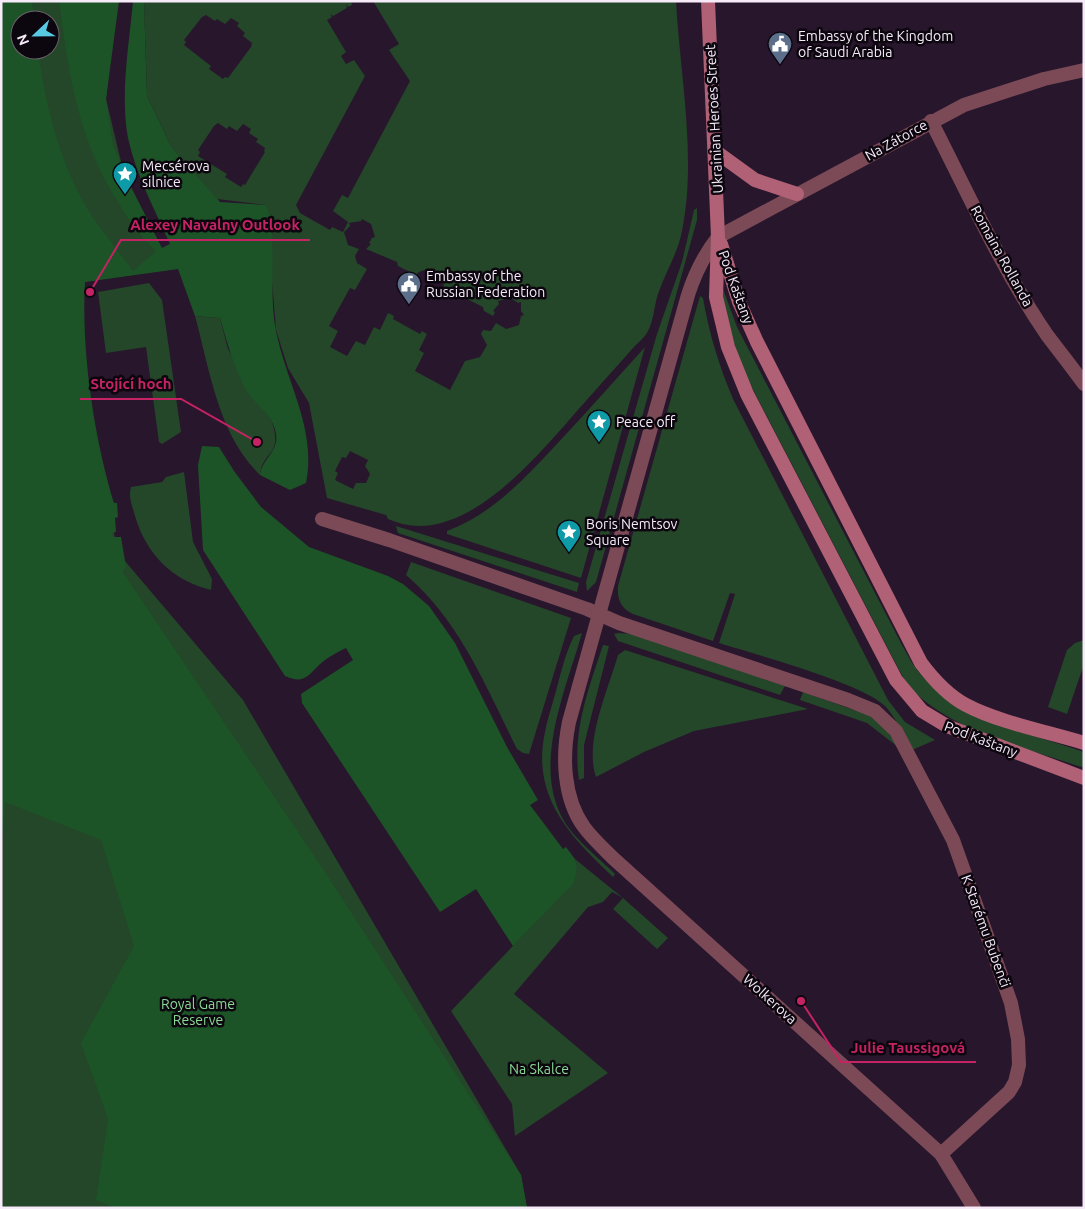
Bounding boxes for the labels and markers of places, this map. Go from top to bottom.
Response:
place label: Embassy of the Kingdom of Saudi Arabia [798,28,953,60]
public building icon: Embassy of the Kingdom of Saudi Arabia [767,31,793,65]
place label: Mecsérova silnice [142,158,210,190]
place icon: Mecsérova silnice [112,161,138,195]
callout: Alexey Navalny Outlook [121,210,310,240]
place label: Embassy of the Russian Federation [426,268,545,300]
public building icon: Embassy of the Russian Federation [396,271,422,305]
callout: Stojící hoch [80,369,181,399]
place icon: Peace off [586,409,612,443]
place label: Peace off [616,414,676,430]
place label: Boris Nemtsov Square [586,516,678,548]
place icon: Boris Nemtsov Square [556,519,582,553]
callout: Julie Taussigová [841,1032,976,1062]

